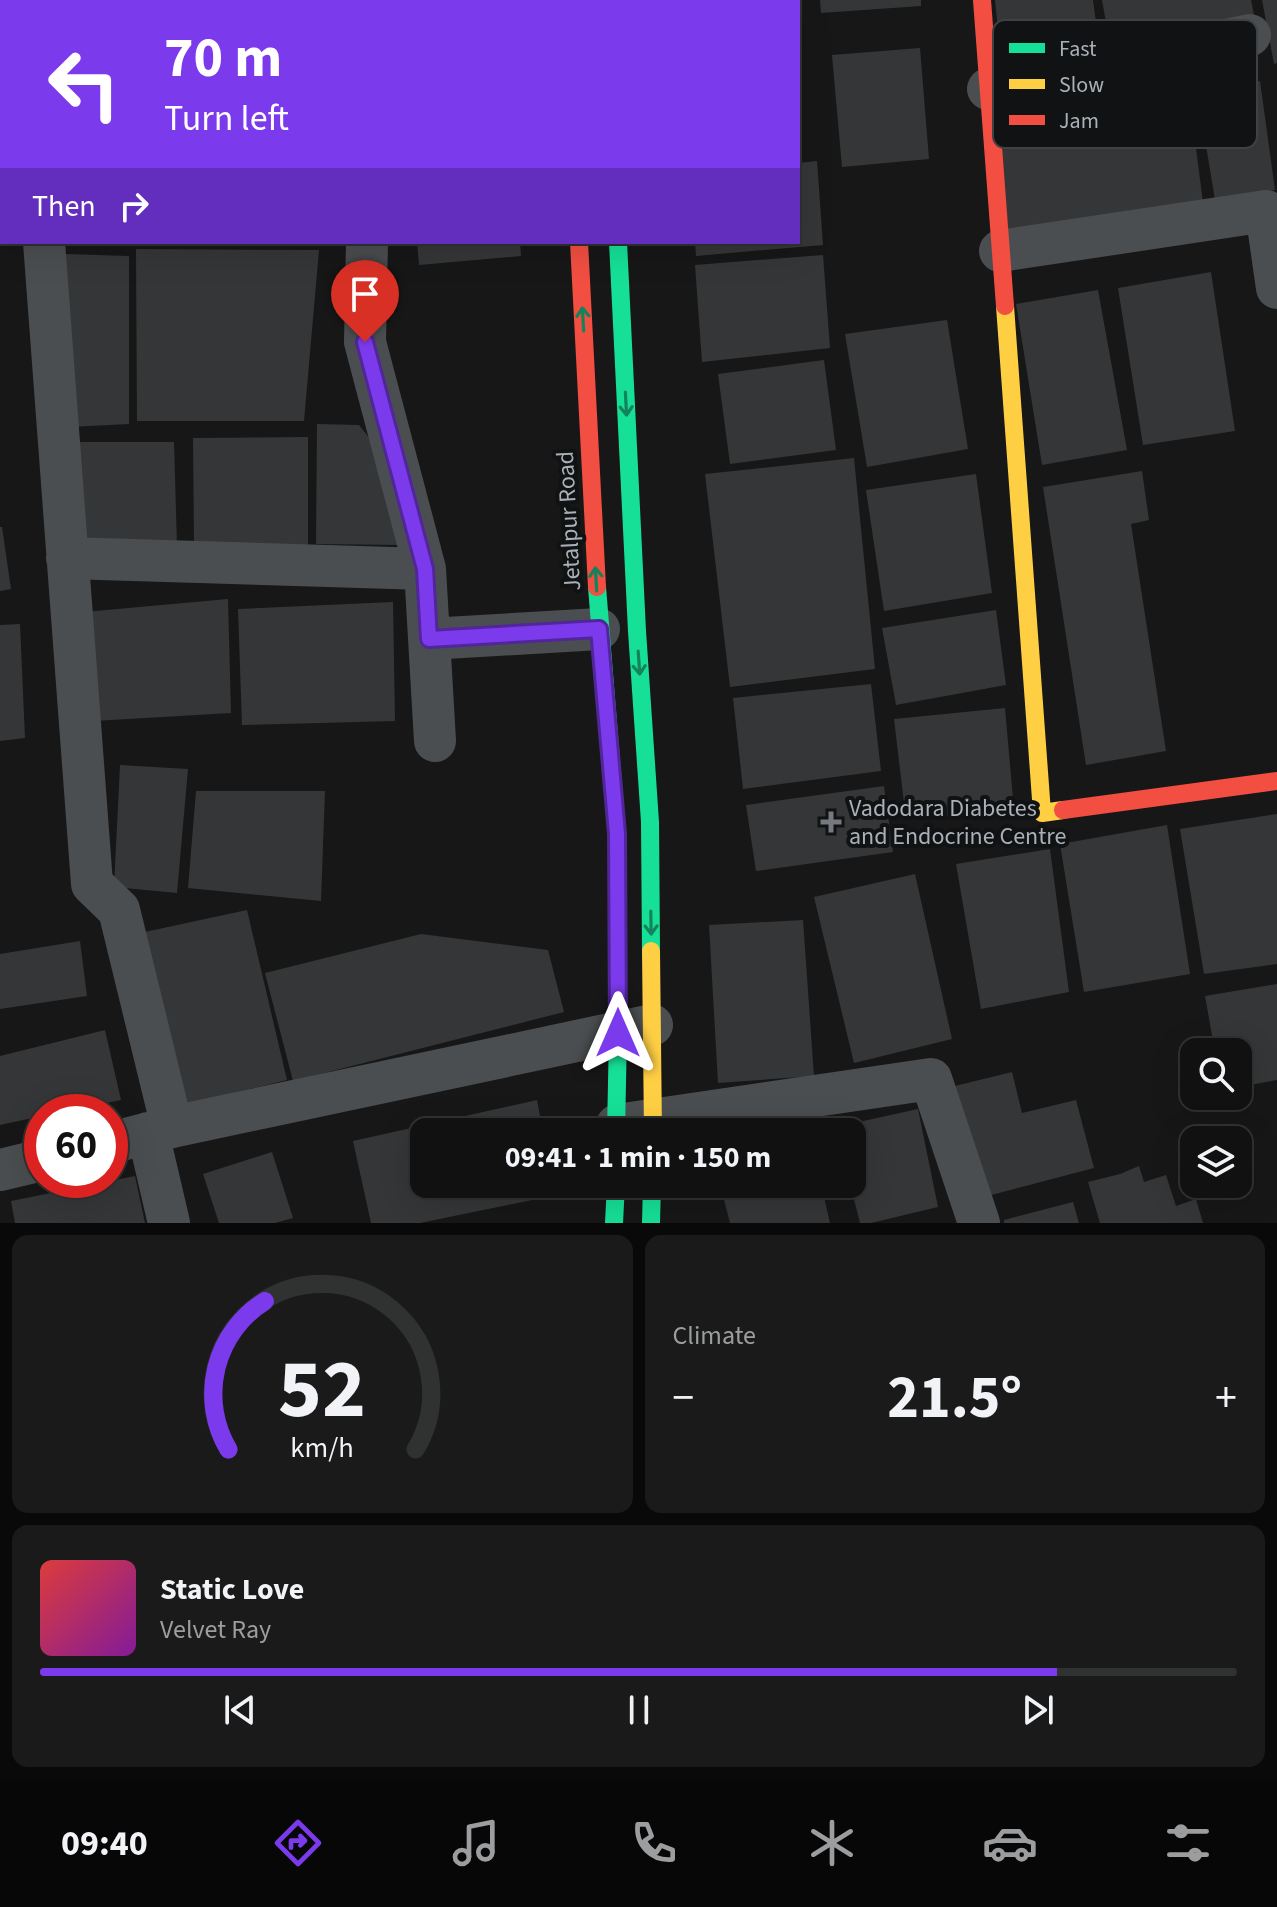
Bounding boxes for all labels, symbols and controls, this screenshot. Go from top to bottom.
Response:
text: 70 m [164,19,282,98]
legend [993,20,1257,148]
icon: left [32,32,136,136]
text: Fast [1059,33,1097,65]
text: Slow [1059,69,1104,101]
text: Turn left [164,93,289,144]
text: Jam [1059,105,1099,137]
icon: right [112,184,156,228]
text: Then [32,185,96,228]
pin [331,260,399,342]
icon: arrive [343,272,387,316]
one-way arrow [575,306,590,333]
one-way arrow [618,390,633,417]
street label: Jetalpur Road [548,450,590,592]
one-way arrow [589,566,604,593]
one-way arrow [632,650,647,676]
place label: Vadodara Diabetes and Endocrine Centre [849,791,1066,854]
marker: Vadodara Diabetes and Endocrine Centre [820,811,842,833]
one-way arrow [644,909,659,936]
position arrow [576,991,660,1075]
map controls [1180,1038,1252,1198]
button: search [1180,1038,1252,1110]
speed limit sign: 60 [24,1094,128,1198]
button: layers [1180,1126,1252,1198]
text: 09:41 · 1 min · 150 m [505,1136,771,1179]
text: Climate [673,1317,756,1354]
text: 52 [278,1331,366,1449]
text: 21.5° [887,1356,1022,1441]
text: − [673,1367,694,1430]
text: + [1215,1367,1237,1430]
text: km/h [291,1428,354,1468]
text: Static Love [160,1568,304,1611]
text: Velvet Ray [160,1611,271,1648]
icon: previous [218,1688,262,1732]
icon: pause [617,1688,661,1732]
icon: next [1016,1688,1060,1732]
icon: directions [270,1815,326,1871]
icon: music [448,1815,504,1871]
icon: phone [626,1815,682,1871]
icon: climate [804,1815,860,1871]
icon: car [982,1815,1038,1871]
icon: filters [1160,1815,1216,1871]
text: 09:40 [61,1818,148,1869]

